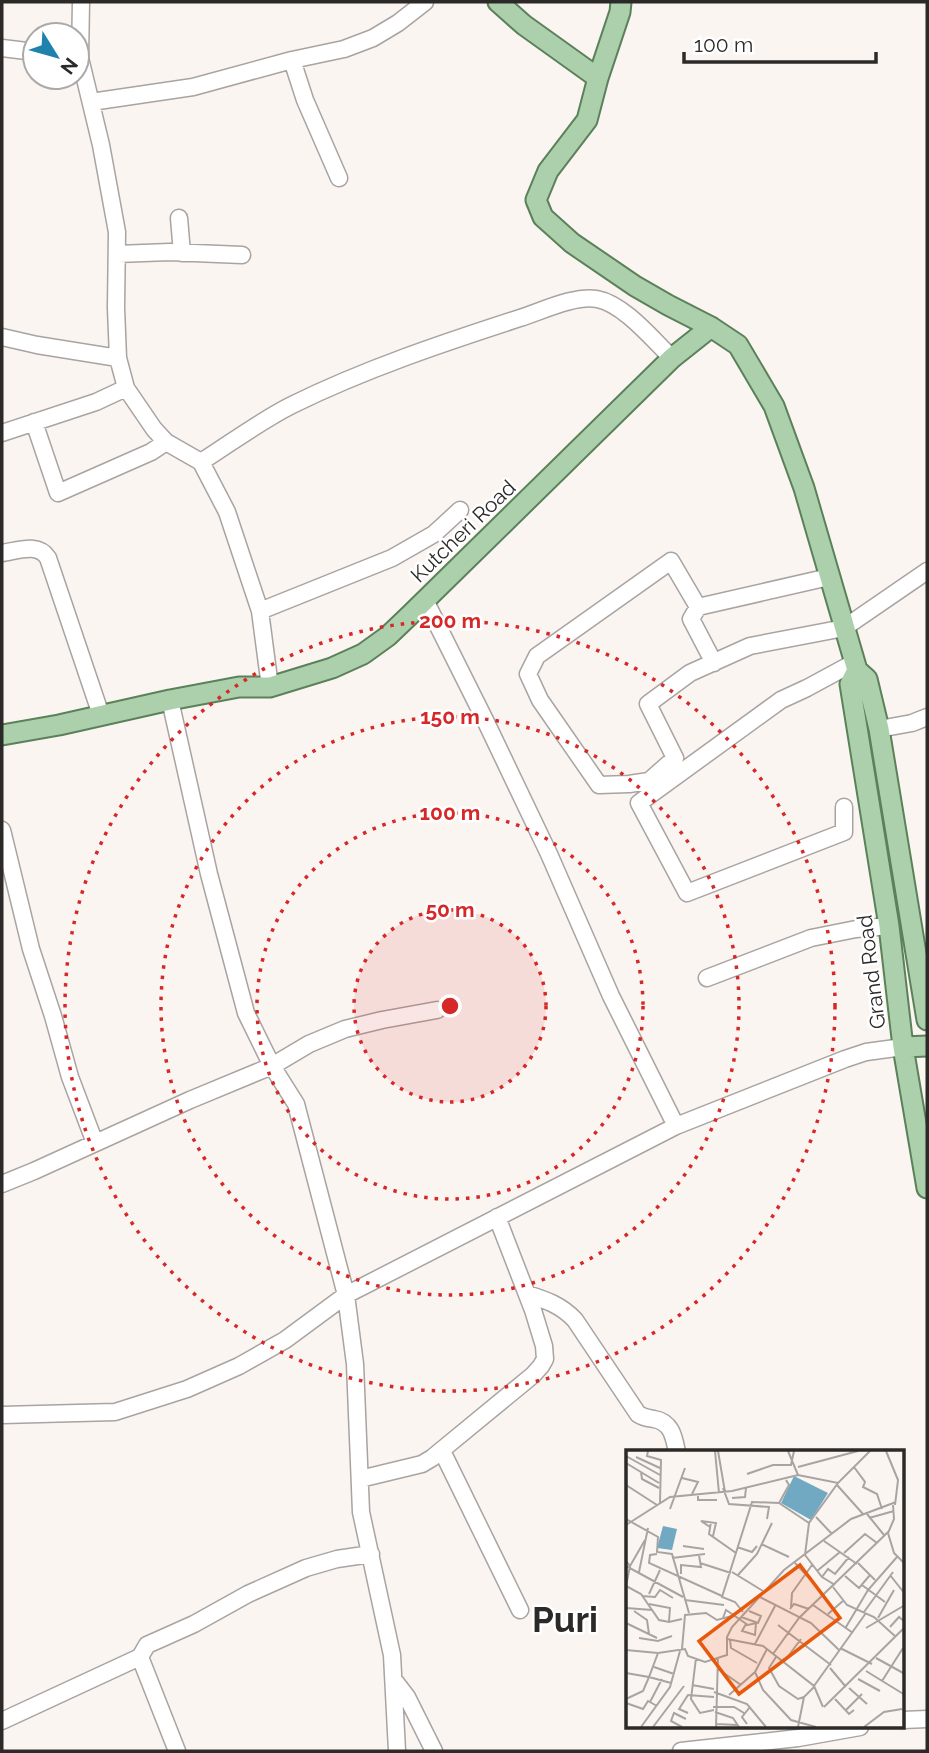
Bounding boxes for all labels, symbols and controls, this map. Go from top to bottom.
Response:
north arrow [21,21,91,91]
scale bar [684,21,876,65]
text: 100 m [694,32,753,57]
text: N [56,54,83,79]
street label: Kutcheri Road [405,475,521,587]
text: 200 m [419,608,481,633]
text: 150 m [420,704,480,729]
text: 100 m [420,800,480,825]
text: 50 m [425,897,475,922]
street label: Grand Road [852,913,890,1031]
centre of rings [438,994,462,1018]
inset map [626,1450,904,1728]
district label: Puri [532,1599,598,1640]

